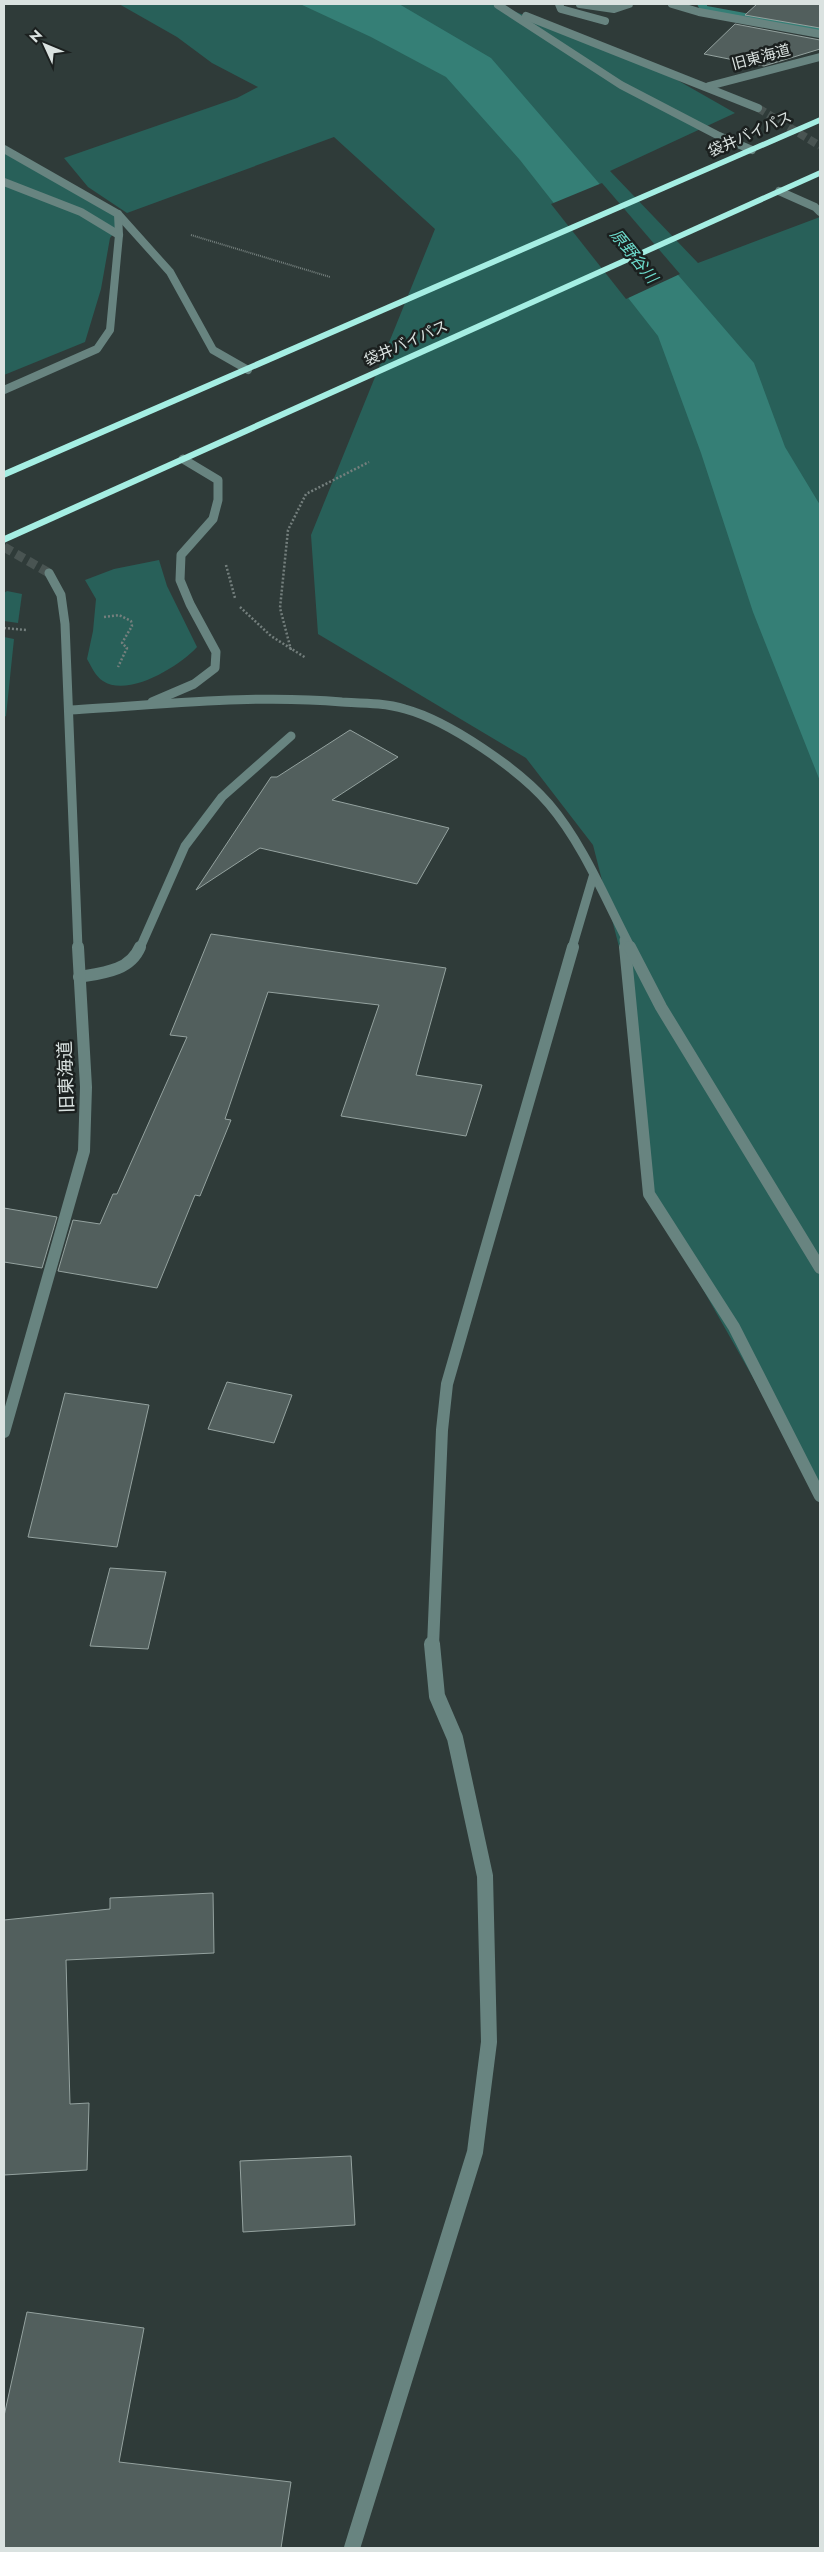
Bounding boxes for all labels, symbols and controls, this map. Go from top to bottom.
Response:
north arrow [20,20,70,70]
text: N [25,25,47,47]
street label: 旧東海道 [729,39,793,75]
street label: 袋井バイパス [705,106,795,162]
water label: 原野谷川 [605,224,664,290]
street label: 袋井バイパス [361,315,451,371]
street label: 旧東海道 [52,1041,80,1113]

